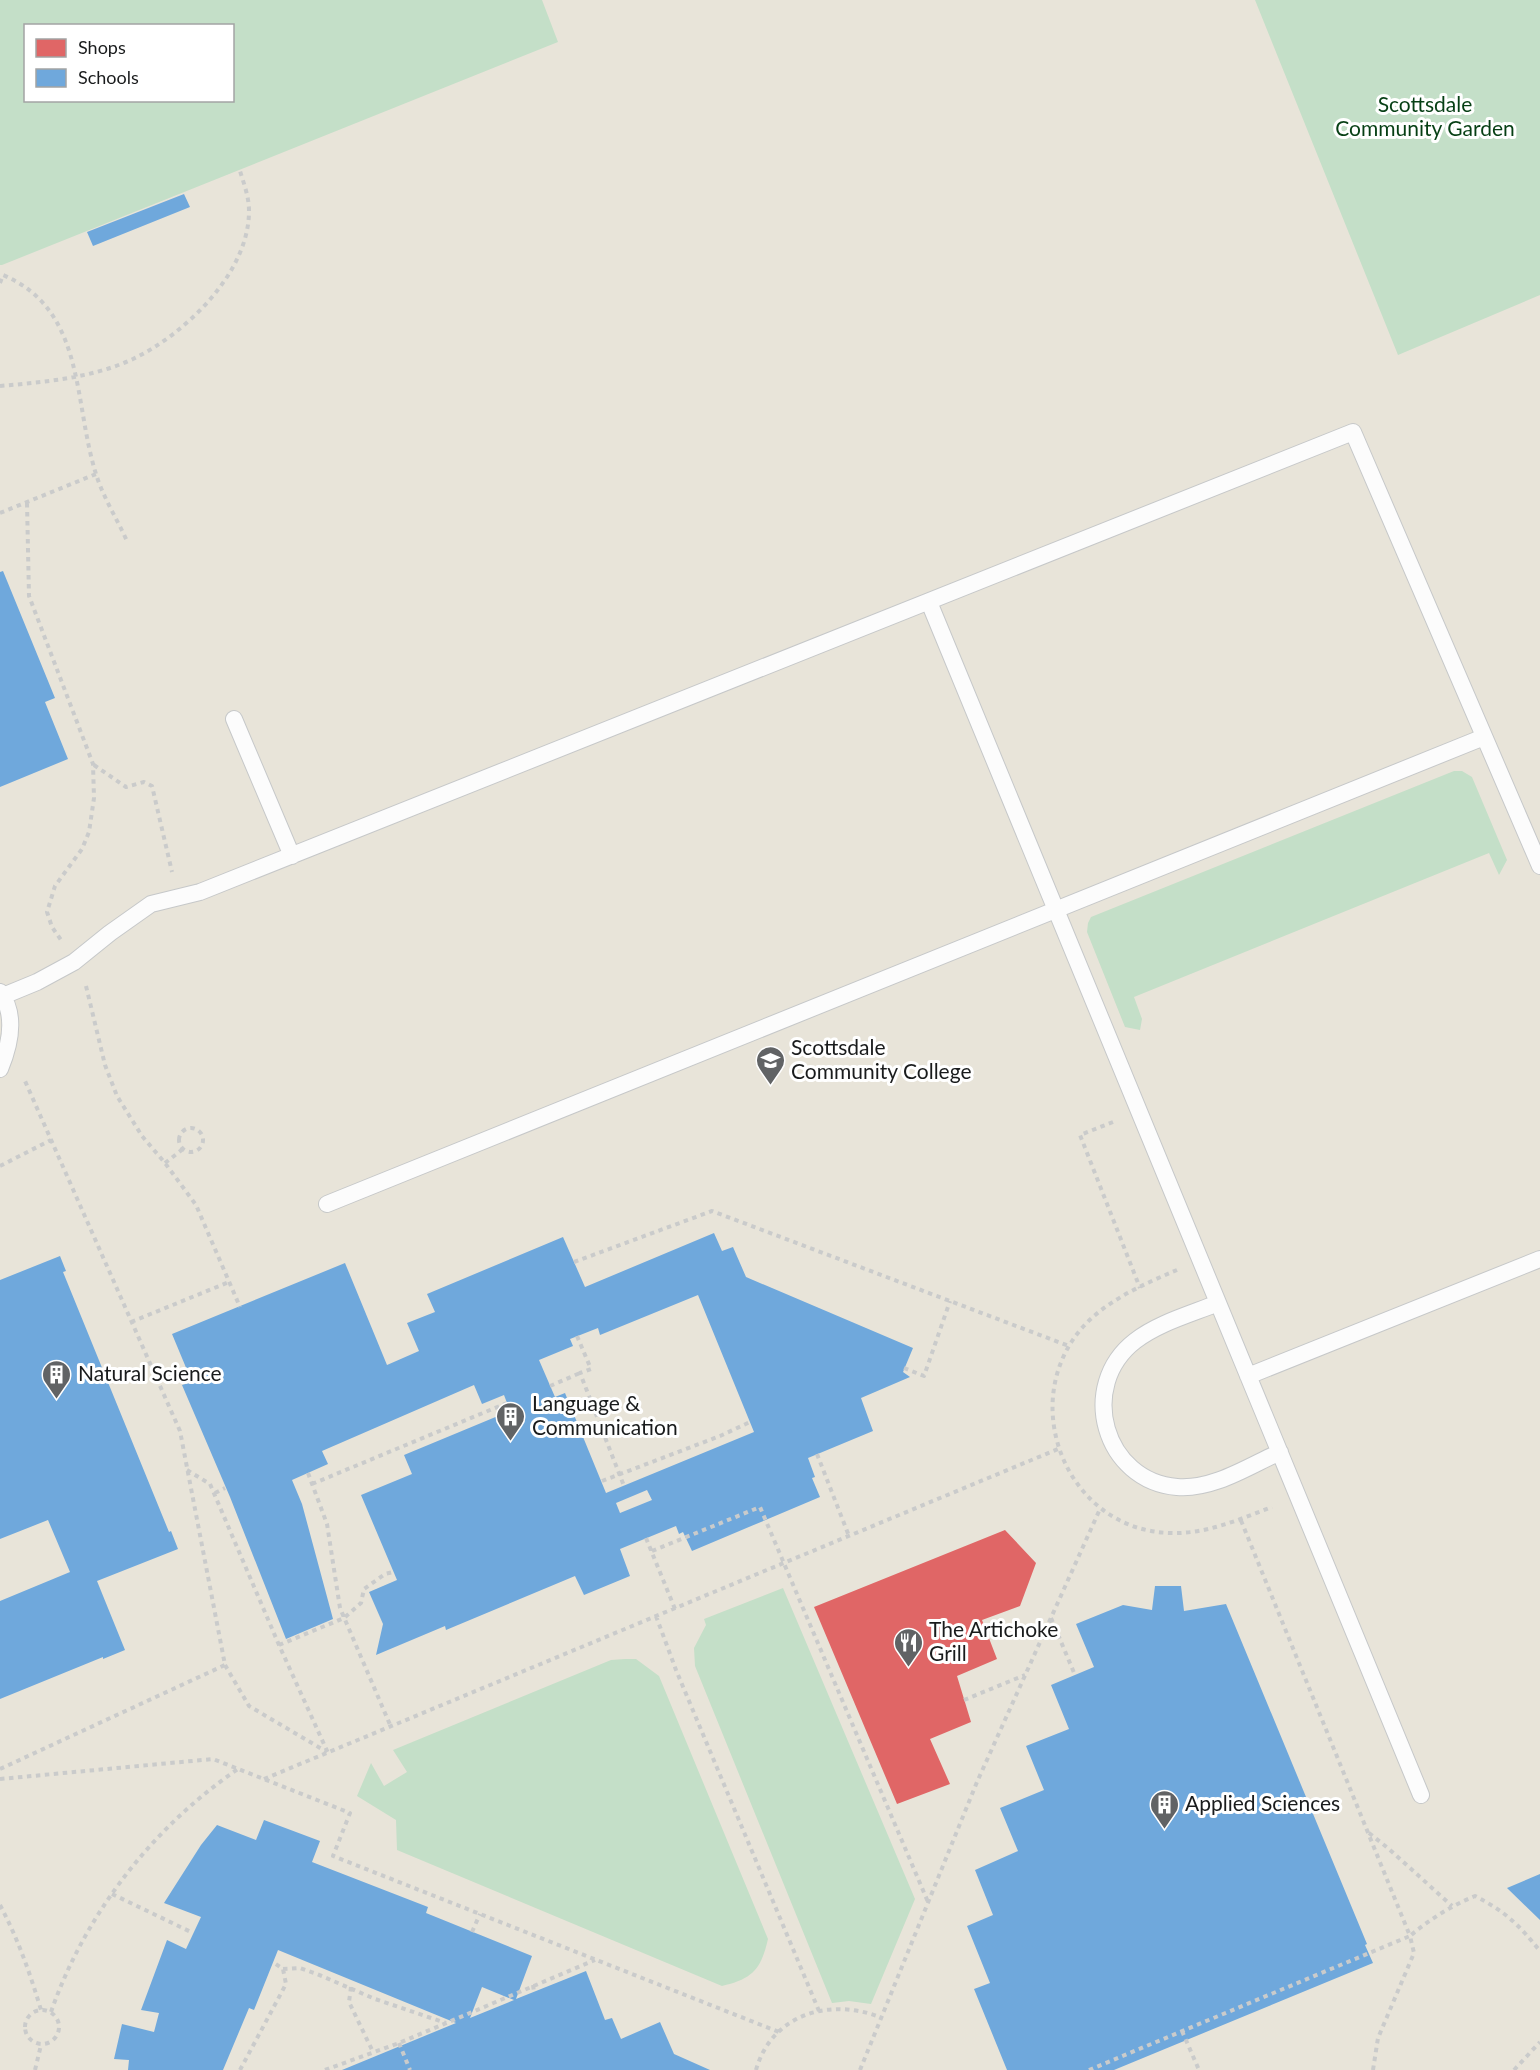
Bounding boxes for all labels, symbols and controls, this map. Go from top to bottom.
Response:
legend [24,24,234,102]
text: Shops [78,36,126,58]
text: Schools [78,66,139,88]
park label: Scottsdale Community Garden [1335,91,1515,140]
place label: Scottsdale Community College [791,1034,972,1083]
school or university icon: Scottsdale Community College [754,1044,786,1086]
building icon: Natural Science [41,1358,73,1400]
place label: Natural Science [78,1360,222,1385]
place label: Language & Communication [532,1390,678,1439]
building icon: Language & Communication [495,1400,527,1442]
place label: The Artichoke Grill [929,1616,1058,1665]
restaurant icon: The Artichoke Grill [892,1626,924,1668]
building icon: Applied Sciences [1148,1788,1180,1830]
place label: Applied Sciences [1185,1790,1340,1815]

